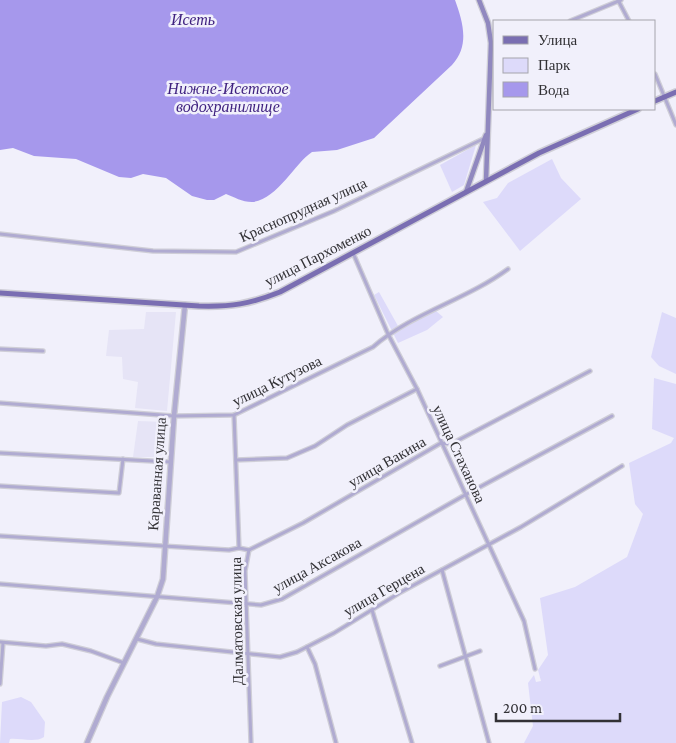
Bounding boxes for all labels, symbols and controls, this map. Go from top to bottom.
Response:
water label: Исеть [170,11,215,28]
legend [493,20,656,110]
text: Улица [538,32,577,48]
text: Парк [538,57,571,73]
water label: Нижне-Исетское водохранилище [166,80,289,116]
text: Вода [538,82,570,98]
street label: Краснопрудная улица [237,175,369,245]
street label: улица Пархоменко [262,222,374,290]
street label: улица Кутузова [230,352,324,409]
street label: улица Стаханова [429,403,489,506]
street label: Караванная улица [145,416,169,531]
street label: улица Вакина [346,433,429,491]
street label: улица Аксакова [270,534,364,596]
street label: Далматовская улица [228,556,246,685]
street label: улица Герцена [341,560,428,620]
scale bar [496,690,620,722]
text: 200 m [503,700,542,716]

